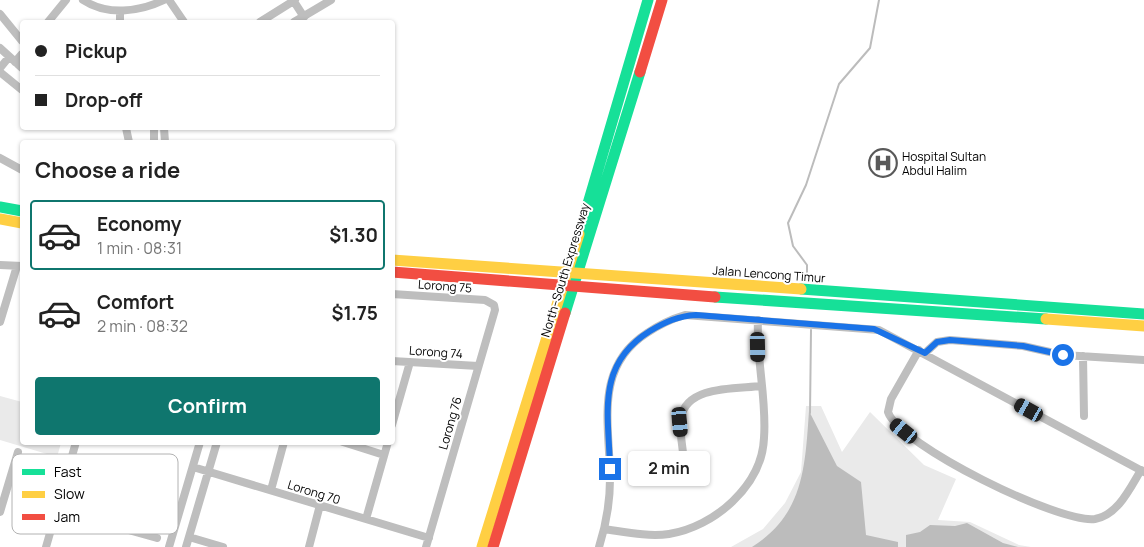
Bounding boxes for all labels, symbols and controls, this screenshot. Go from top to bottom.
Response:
text: Pickup [65,38,127,64]
text: Drop-off [65,87,142,113]
hospital icon: Hospital Sultan Abdul Halim [868,148,898,178]
place label: Hospital Sultan Abdul Halim [902,148,986,179]
text: Choose a ride [35,155,180,185]
street label: North–South Expressway [536,200,594,339]
text: Economy [97,211,181,237]
icon: car [37,213,82,258]
text: $1.30 [329,222,378,248]
text: 1 min · 08:31 [97,237,182,259]
street label: Jalan Lencong Timur [712,262,827,286]
street label: Lorong 75 [417,276,473,296]
text: Comfort [97,289,174,315]
icon: car [37,291,82,336]
text: $1.75 [331,300,378,326]
text: 2 min · 08:32 [97,315,188,337]
car [750,332,765,362]
street label: Lorong 74 [409,342,463,362]
route start [1052,344,1074,366]
button: Confirm [35,377,380,435]
street label: Lorong 76 [434,394,466,452]
car [1012,396,1045,424]
car [671,406,688,438]
car [887,416,920,446]
callout: 2 min [628,452,710,486]
legend [12,454,178,534]
text: 2 min [648,457,690,479]
route end [599,458,621,480]
text: Fast [54,462,82,481]
street label: Lorong 70 [285,476,343,508]
text: Slow [54,484,85,503]
text: Jam [54,507,80,526]

